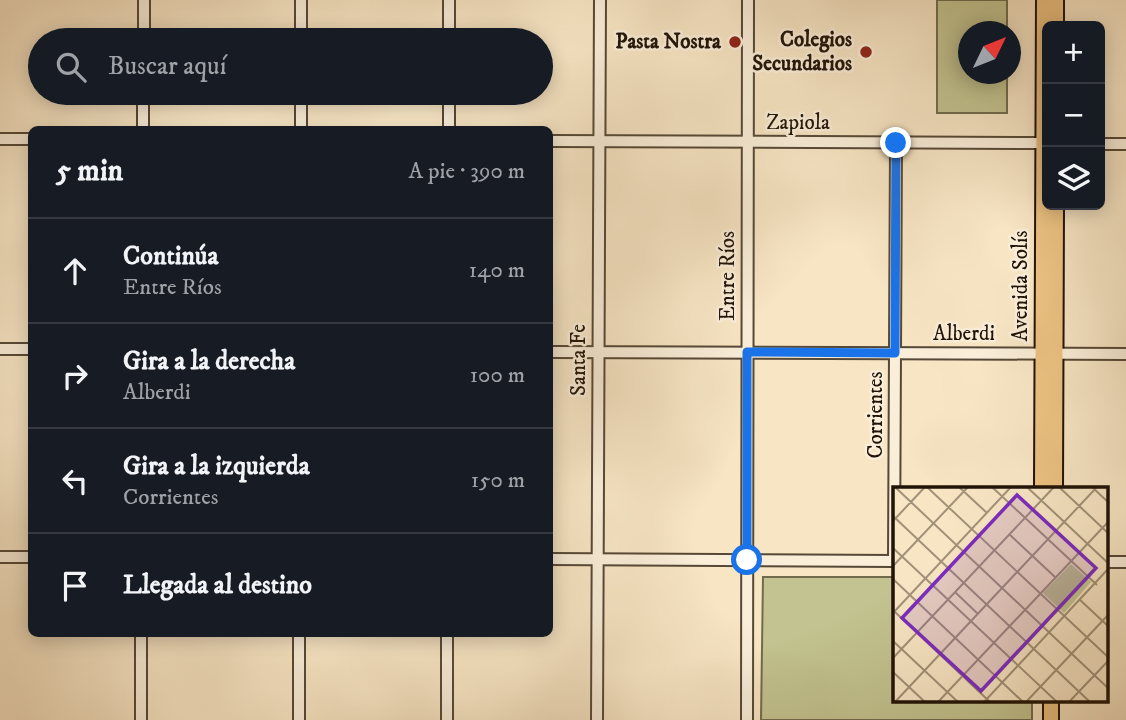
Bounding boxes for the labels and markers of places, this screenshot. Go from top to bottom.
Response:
place label: Colegios Secundarios [752,27,852,77]
place label: Pasta Nostra [615,29,722,55]
marker: Pasta Nostra [727,34,743,50]
marker: Colegios Secundarios [858,44,874,60]

